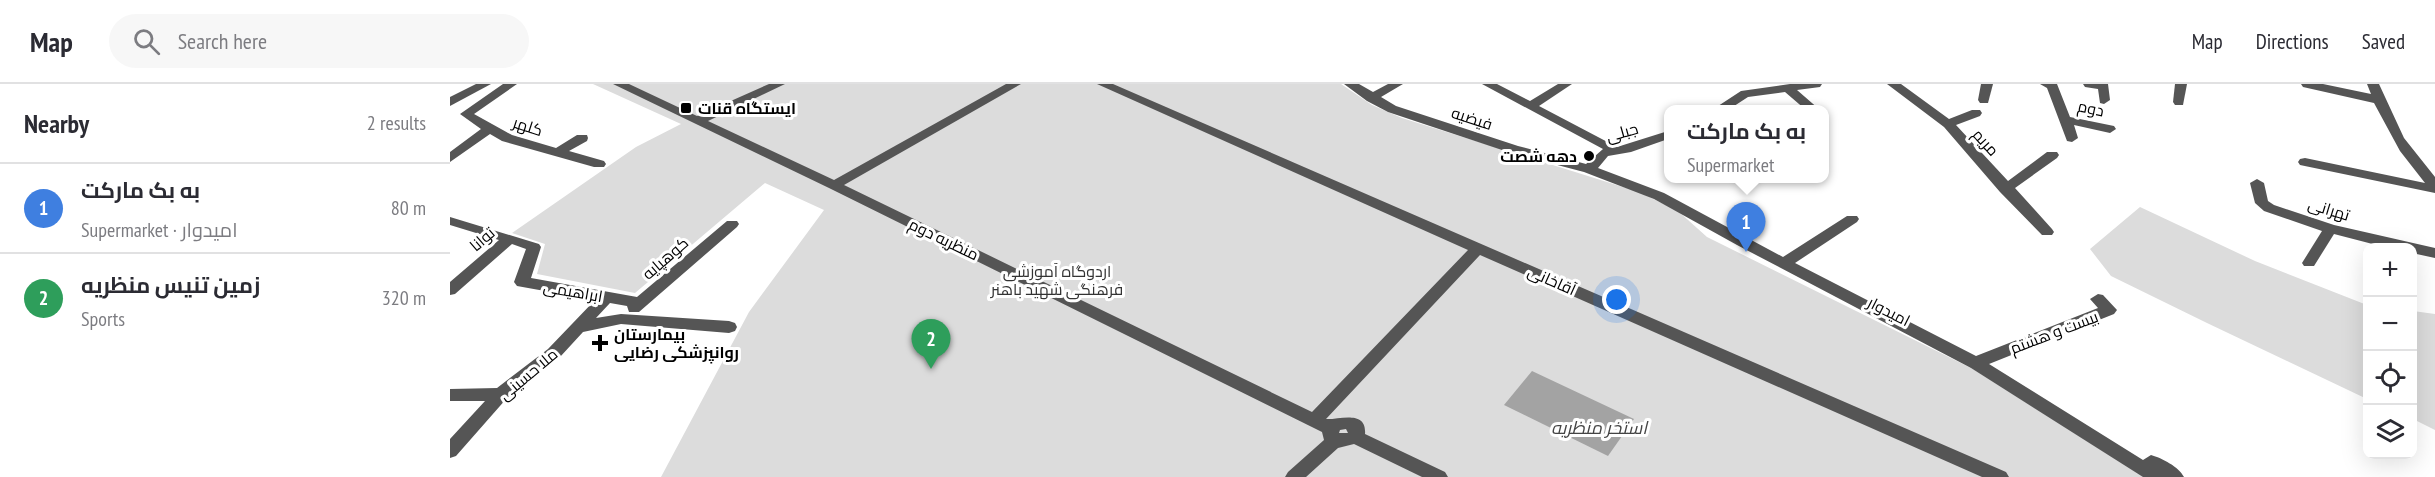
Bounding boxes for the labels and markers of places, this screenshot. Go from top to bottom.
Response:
place label: ایستگاه قنات [698,98,796,118]
marker: ایستگاه قنات [679,101,693,115]
place label: دهه شصت [1500,146,1577,166]
marker: دهه شصت [1582,149,1596,163]
pin: 1 [1726,202,1766,252]
pin: 2 [912,320,950,369]
place label: بیمارستان روانپزشکی رضایی [614,324,739,364]
marker: بیمارستان روانپزشکی رضایی [591,334,609,352]

